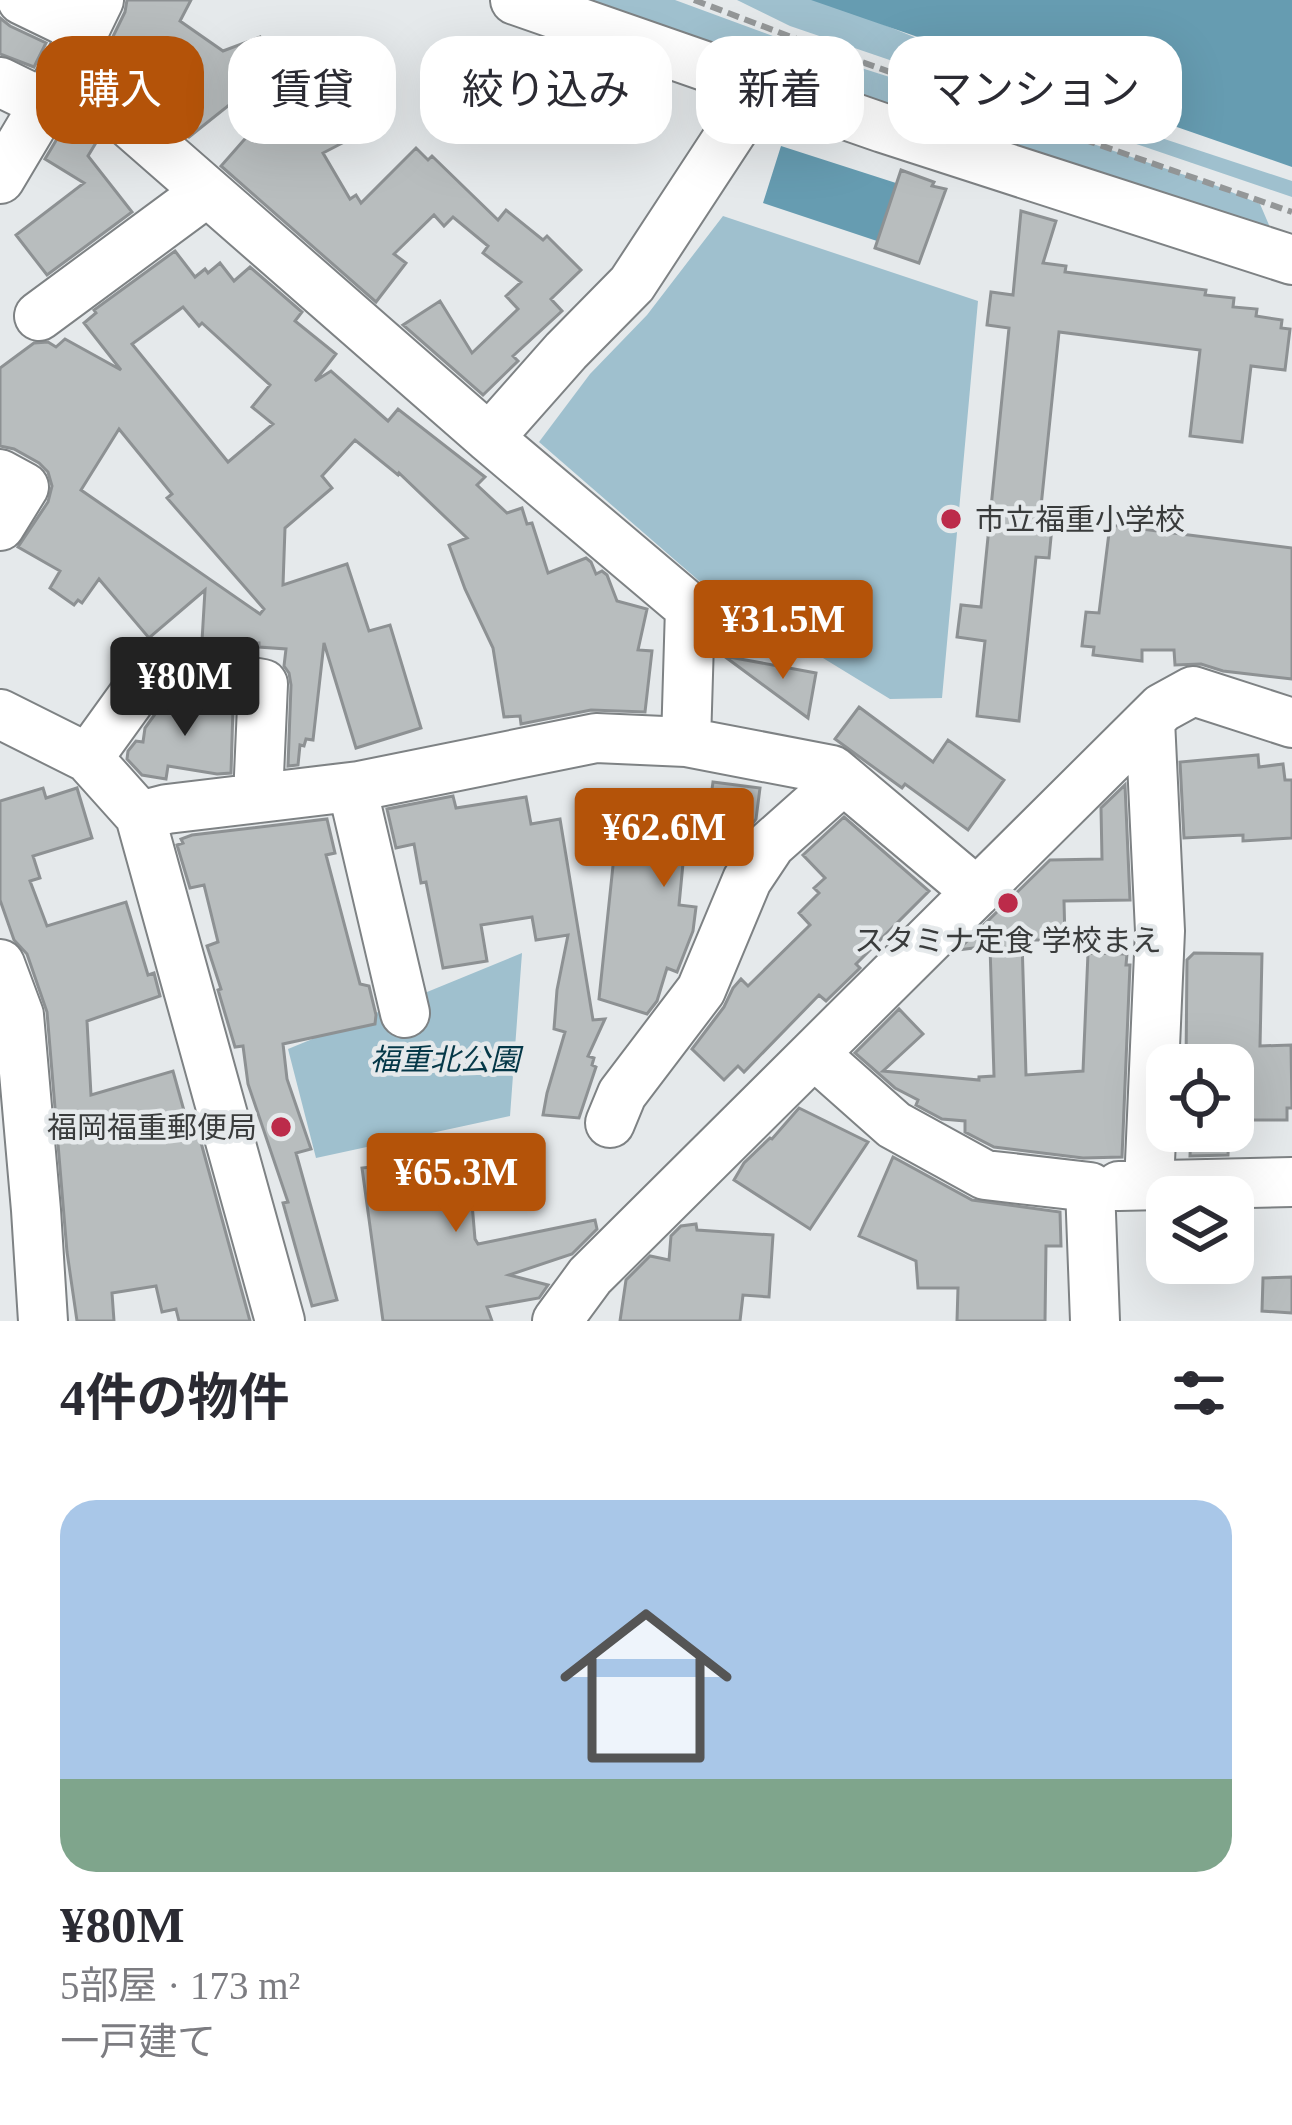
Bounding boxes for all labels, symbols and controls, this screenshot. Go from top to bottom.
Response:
chip: 購入 [36,36,204,144]
chip: 賃貸 [228,36,396,144]
chip: 絞り込み [420,36,672,144]
chip: 新着 [696,36,864,144]
chip: マンション [888,36,1182,144]
place label: 市立福重小学校 [975,503,1185,536]
marker: 市立福重小学校 [938,506,964,532]
pin: ¥31.5M [685,580,881,682]
text: ¥31.5M [721,597,845,640]
pin: ¥80M [114,637,256,739]
text: ¥80M [137,654,233,697]
pin: ¥62.6M [566,788,762,890]
text: ¥62.6M [602,805,726,848]
marker: スタミナ定食 学校まえ [995,890,1021,916]
place label: スタミナ定食 学校まえ [854,924,1162,957]
park label: 福重北公園 [370,1043,524,1076]
map controls [1146,1044,1254,1284]
button: locate [1146,1044,1254,1152]
place label: 福岡福重郵便局 [47,1111,257,1144]
marker: 福岡福重郵便局 [268,1114,294,1140]
pin: ¥65.3M [358,1133,554,1235]
text: ¥65.3M [394,1150,518,1193]
button: layers [1146,1176,1254,1284]
icon: filters [1166,1360,1232,1426]
text: 4件の物件 [60,1370,290,1426]
icon: home [538,1578,754,1794]
text: ¥80M [60,1897,185,1953]
text: 5部屋 · 173 m² [60,1964,300,2007]
text: 一戸建て [60,2020,216,2063]

